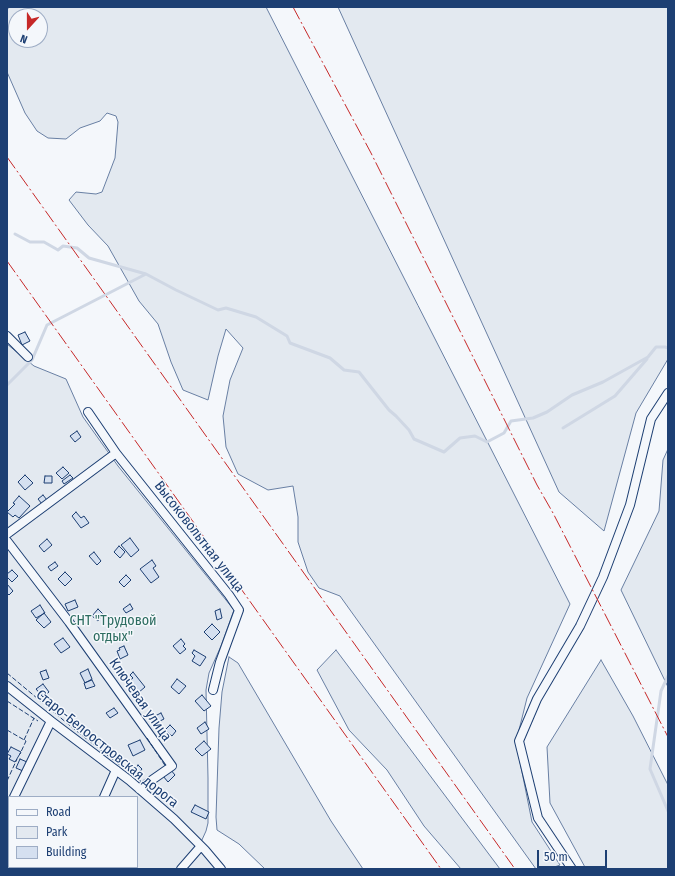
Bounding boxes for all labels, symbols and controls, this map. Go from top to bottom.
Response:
north arrow [8,8,48,48]
text: N [18,31,29,46]
street label: Высоковольтная улица [150,478,248,596]
park label: СНТ "Трудовой отдых" [69,613,157,646]
street label: Ключевая улица [105,655,175,745]
street label: Старо-Белоостровская дорога [32,686,182,812]
legend [8,796,138,868]
text: Road [46,805,71,819]
text: Park [46,825,67,839]
scale bar [539,842,609,868]
text: Building [46,845,86,859]
text: 50 m [544,850,568,864]

